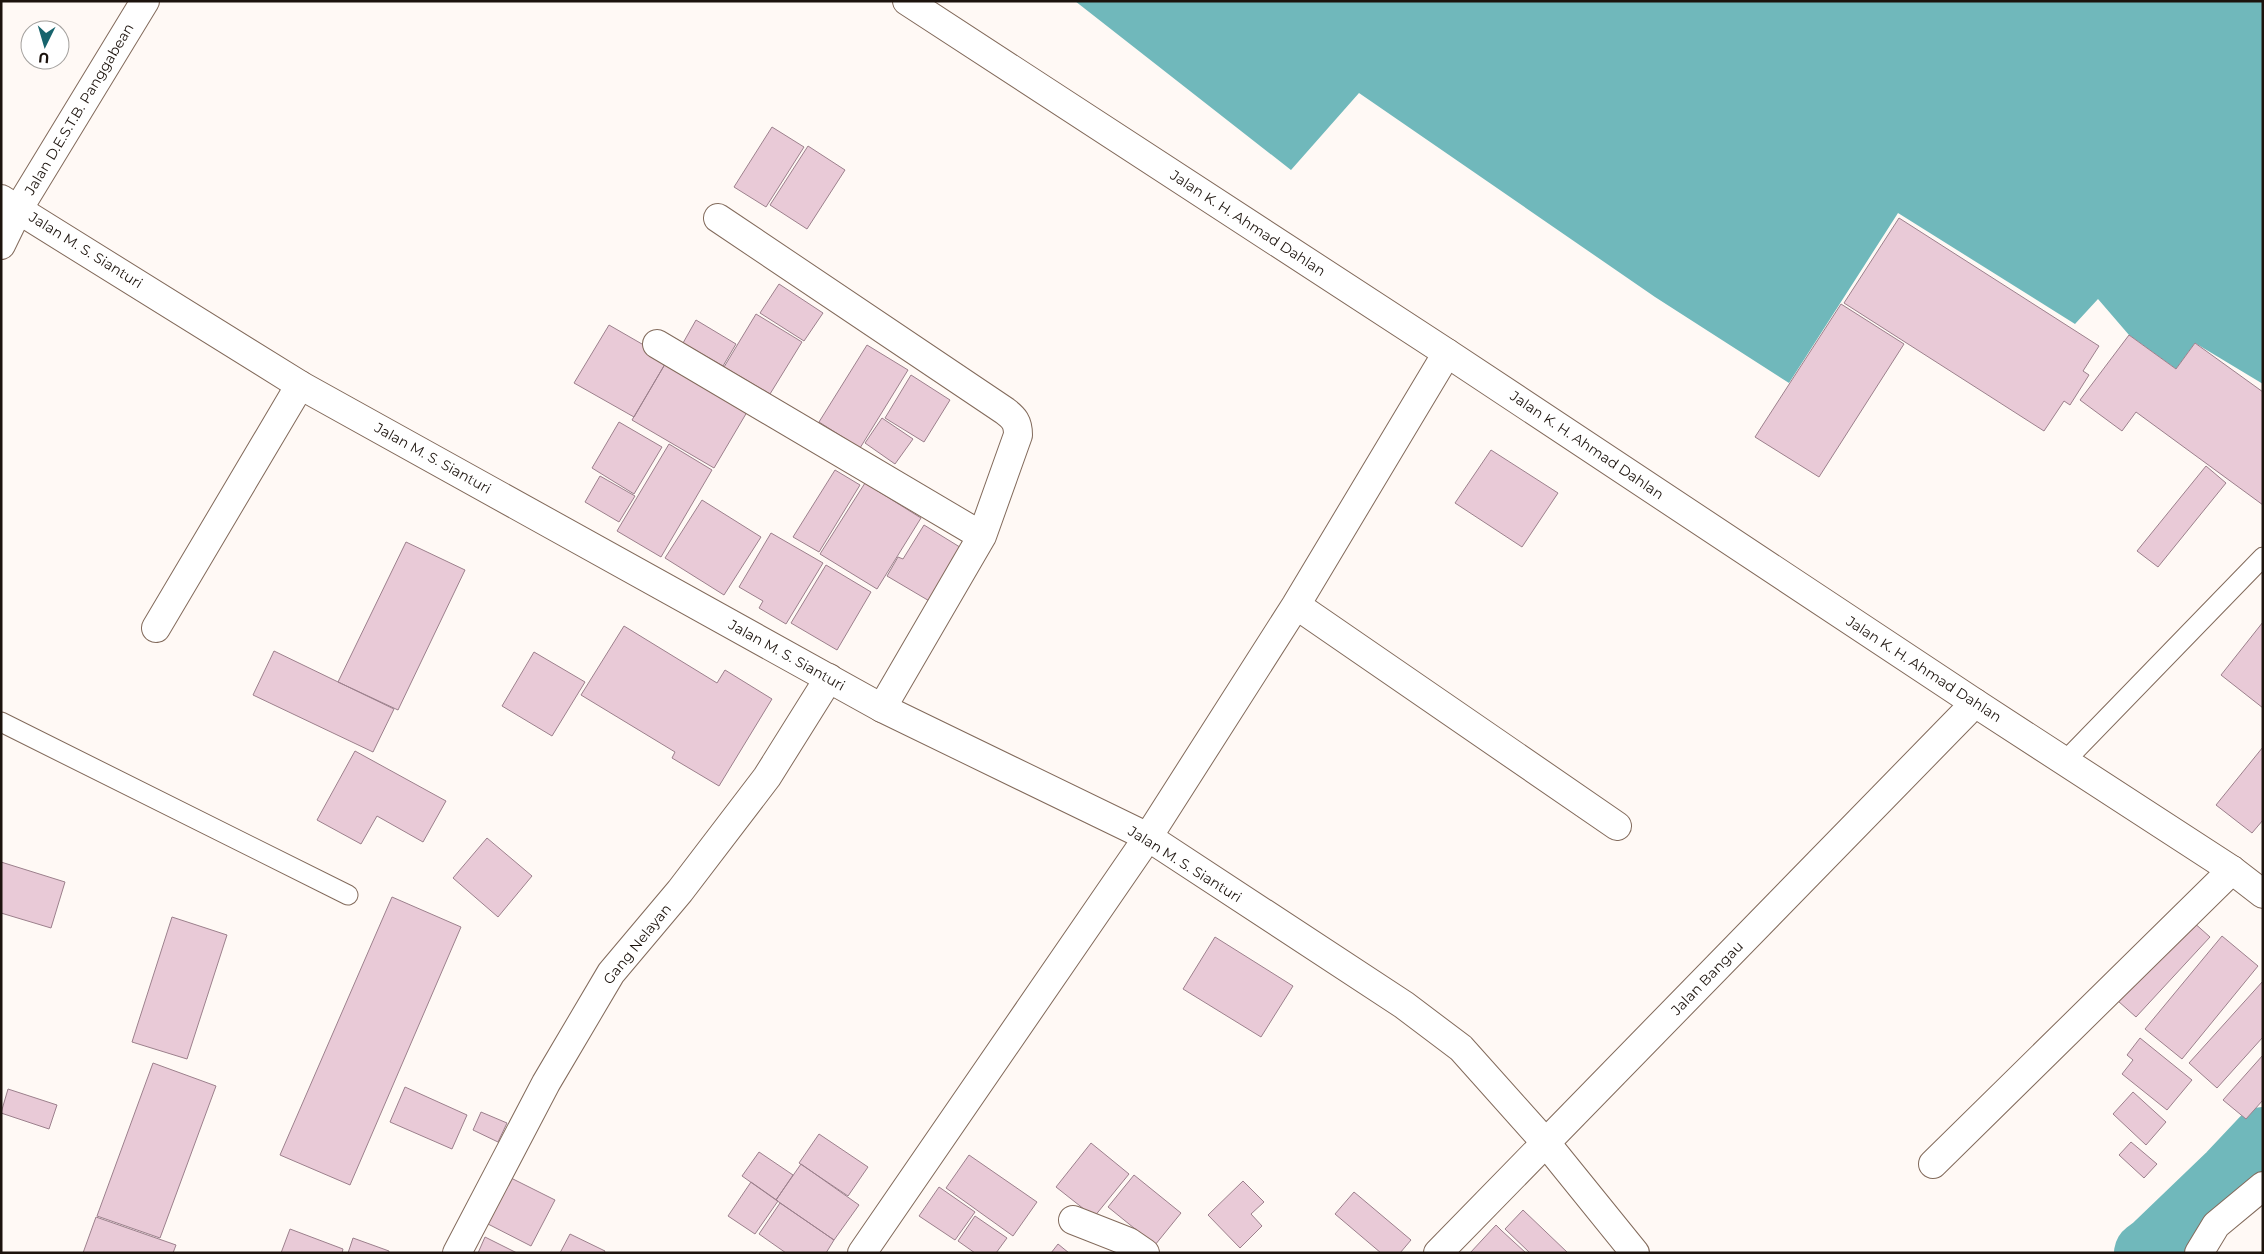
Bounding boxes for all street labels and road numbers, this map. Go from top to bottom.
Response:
street label: Jalan D.E.S.T.B. Panggabean [20,20,137,199]
street label: Jalan K. H. Ahmad Dahlan [1166,165,1329,280]
street label: Jalan M. S. Sianturi [25,207,146,292]
street label: Jalan K. H. Ahmad Dahlan [1506,386,1667,503]
street label: Jalan M. S. Sianturi [371,418,494,497]
street label: Jalan K. H. Ahmad Dahlan [1842,611,2005,726]
street label: Jalan M. S. Sianturi [725,615,848,694]
street label: Jalan M. S. Sianturi [1124,821,1245,906]
street label: Gang Nelayan [599,900,675,988]
street label: Jalan Bangau [1666,937,1747,1019]

